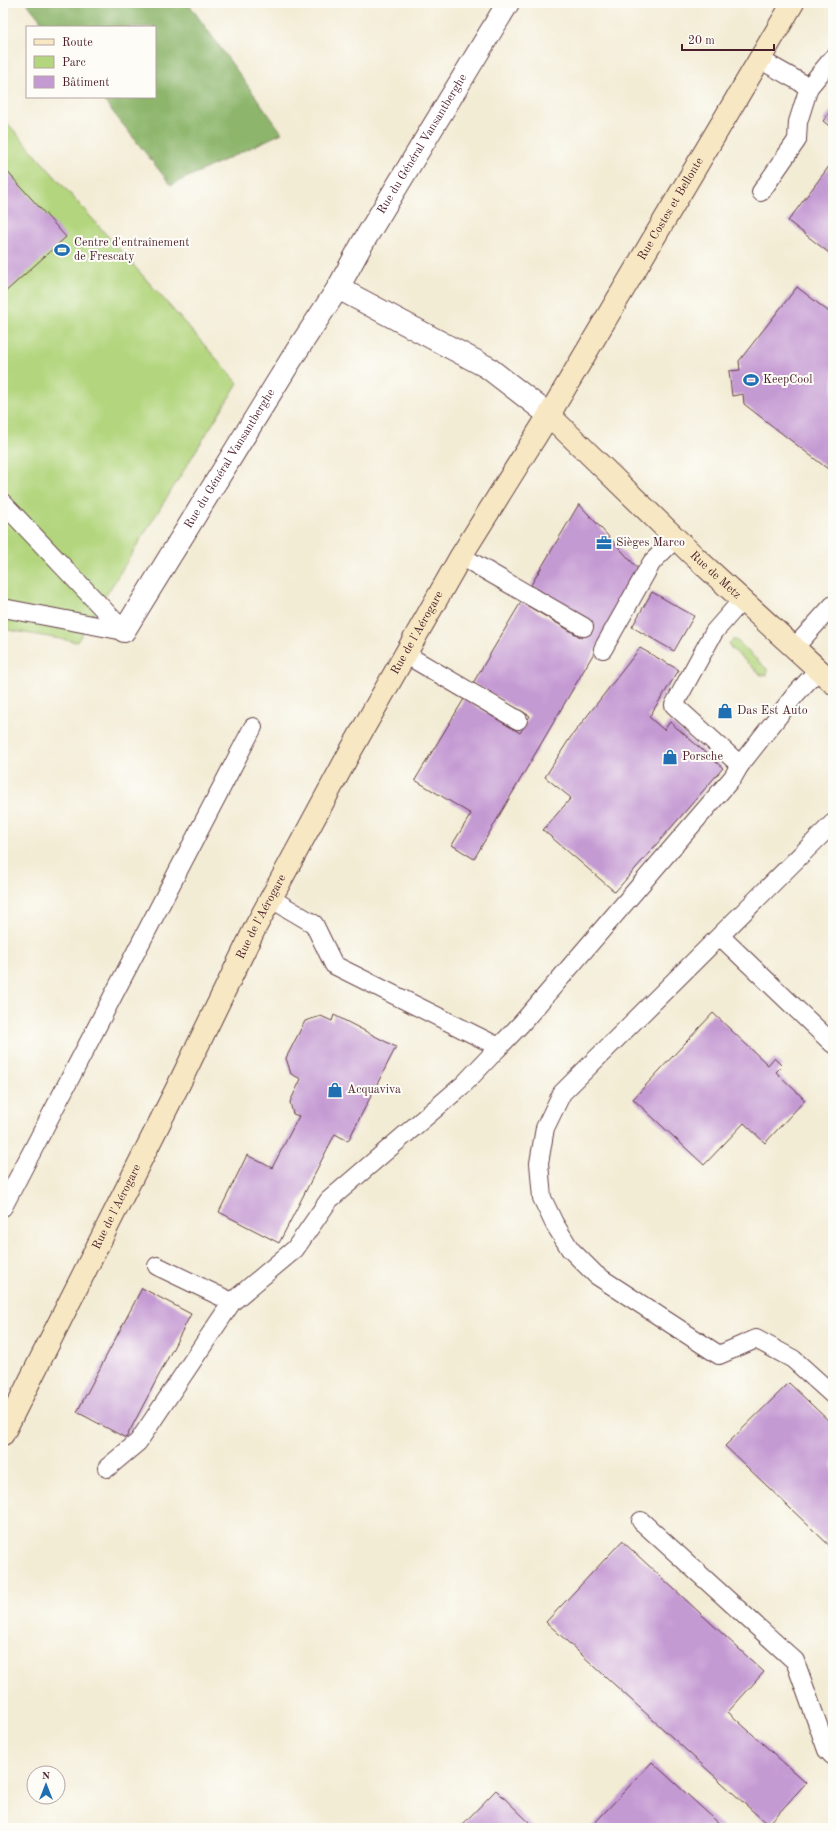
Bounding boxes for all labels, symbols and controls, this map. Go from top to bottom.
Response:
legend [26,26,156,98]
scale bar [682,26,774,52]
text: 20 m [688,35,715,47]
text: Route [62,37,93,49]
text: Parc [62,57,86,69]
street label: Rue du Général Vansantberghe [375,72,470,216]
text: Bâtiment [62,77,109,89]
street label: Rue Costes et Bellonte [636,155,706,263]
place label: Centre d'entraînement de Frescaty [74,237,189,263]
sports icon: Centre d'entraînement de Frescaty [53,241,71,259]
sports icon: KeepCool [742,371,760,389]
place label: KeepCool [763,374,813,386]
street label: Rue du Général Vansantberghe [183,387,278,531]
office icon: Sièges Marco [595,534,613,552]
place label: Sièges Marco [616,537,685,549]
street label: Rue de Metz [687,549,743,601]
street label: Rue de l'Aérogare [389,589,446,677]
shop icon: Das Est Auto [716,702,734,720]
place label: Das Est Auto [737,705,808,717]
shop icon: Porsche [661,748,679,766]
place label: Porsche [682,751,723,763]
street label: Rue de l'Aérogare [235,872,289,961]
shop icon: Acquaviva [326,1081,344,1099]
place label: Acquaviva [347,1084,401,1096]
street label: Rue de l'Aérogare [91,1162,144,1252]
north arrow [26,1765,66,1805]
text: N [42,1771,51,1782]

